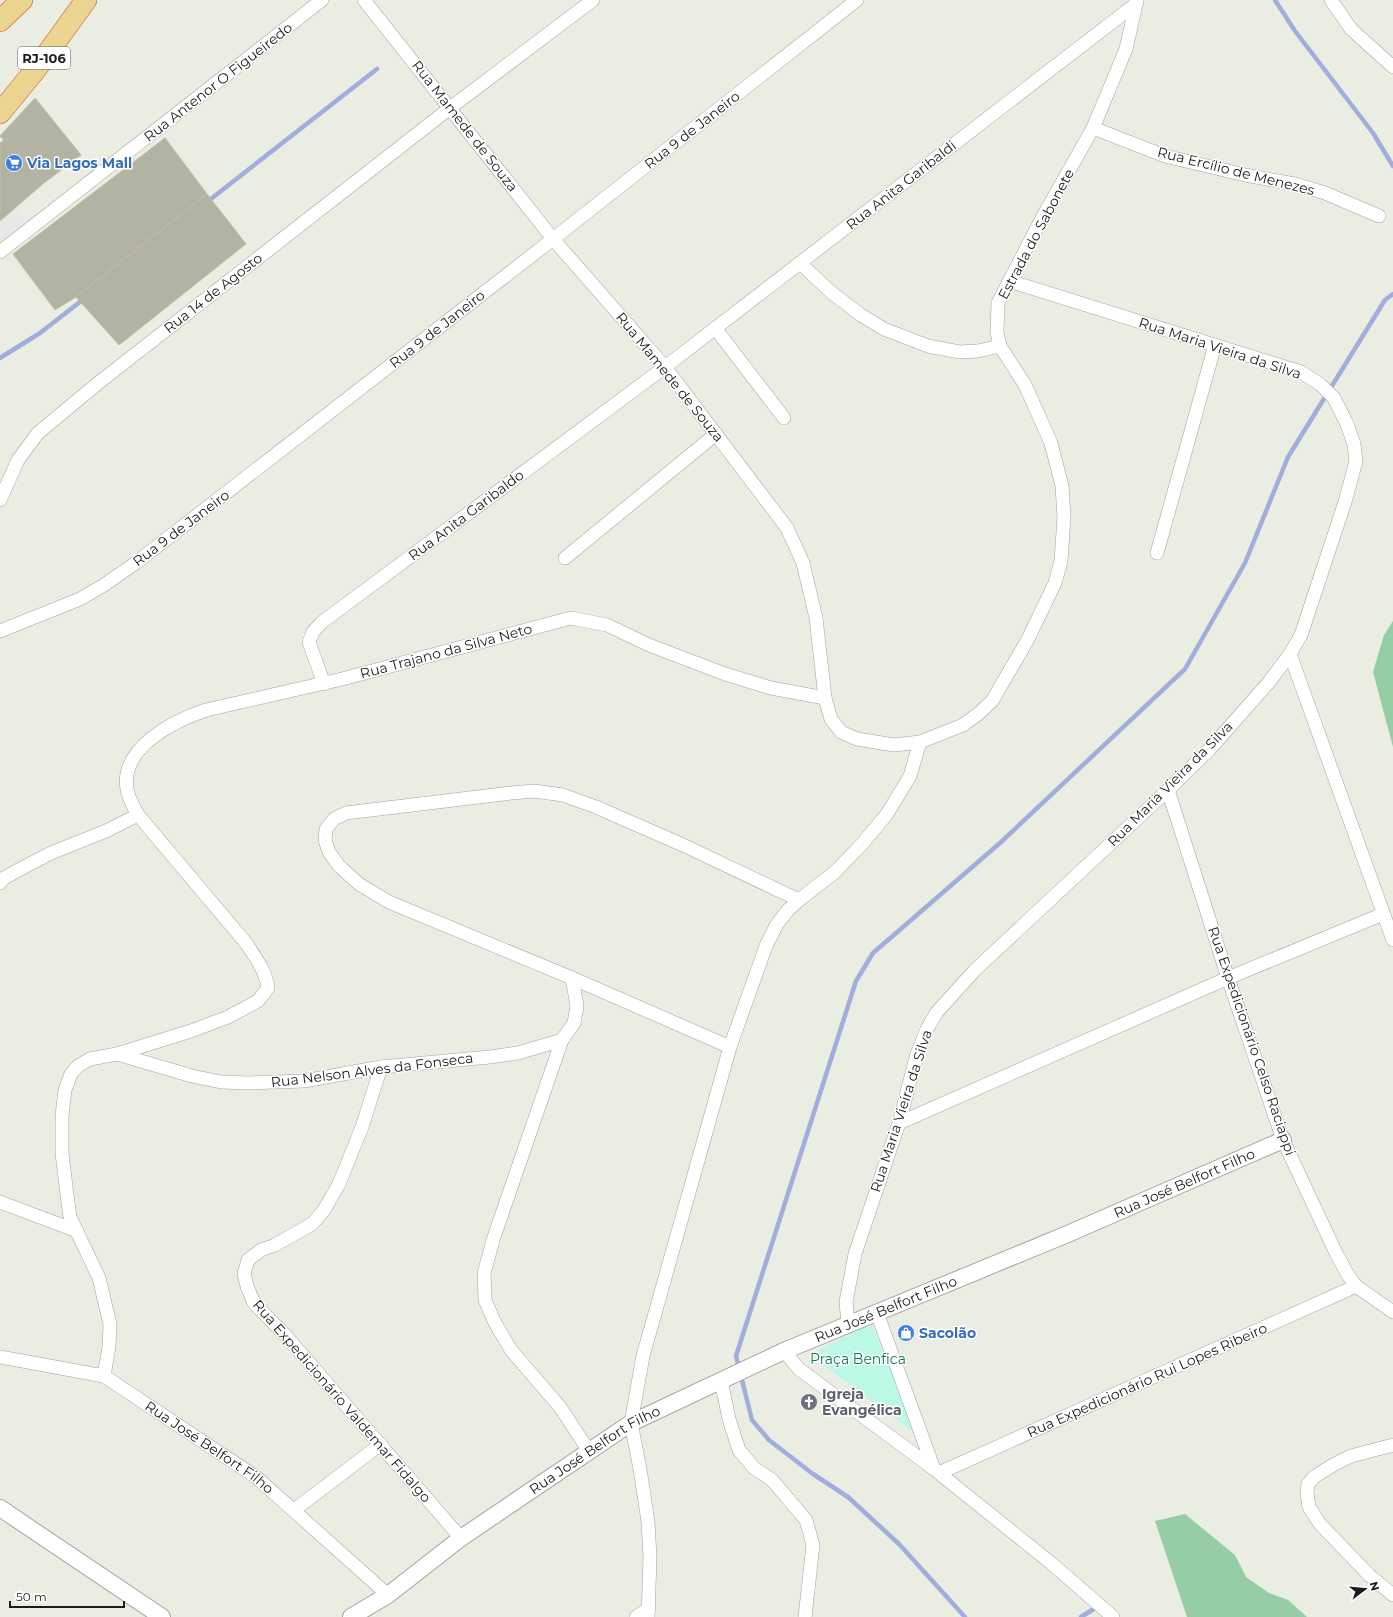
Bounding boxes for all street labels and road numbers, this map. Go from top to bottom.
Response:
street label: Rua Antenor O Figueiredo [140,18,296,146]
road number: RJ-106 [18,47,70,69]
street label: Rua Mamede de Souza [408,57,522,195]
street label: Rua 9 de Janeiro [641,87,744,173]
street label: Rua Anita Garibaldi [842,136,960,234]
street label: Rua Ercílio de Menezes [1156,143,1317,199]
street label: Estrada do Sabonete [994,166,1078,302]
street label: Rua 14 de Agosto [160,249,266,337]
street label: Rua 9 de Janeiro [386,286,489,372]
street label: Rua Mamede de Souza [612,308,728,446]
street label: Rua Maria Vieira da Silva [1136,313,1304,383]
street label: Rua Anita Garibaldo [405,466,528,564]
street label: Rua 9 de Janeiro [129,486,233,570]
street label: Rua Trajano da Silva Neto [358,619,534,683]
street label: Rua Maria Vieira da Silva [1104,718,1236,850]
street label: Rua Expedicionário Celso Raciappi [1204,924,1300,1158]
street label: Rua Maria Vieira da Silva [866,1027,936,1195]
street label: Rua Nelson Alves da Fonseca [270,1049,474,1091]
street label: Rua José Belfort Filho [1111,1144,1258,1222]
street label: Rua José Belfort Filho [812,1272,960,1346]
street label: Rua Expedicionário Valdemar Fidalgo [249,1296,435,1506]
street label: Rua Expedicionário Rui Lopes Ribeiro [1024,1319,1270,1441]
street label: Rua José Belfort Filho [142,1397,278,1498]
street label: Rua José Belfort Filho [526,1401,663,1498]

